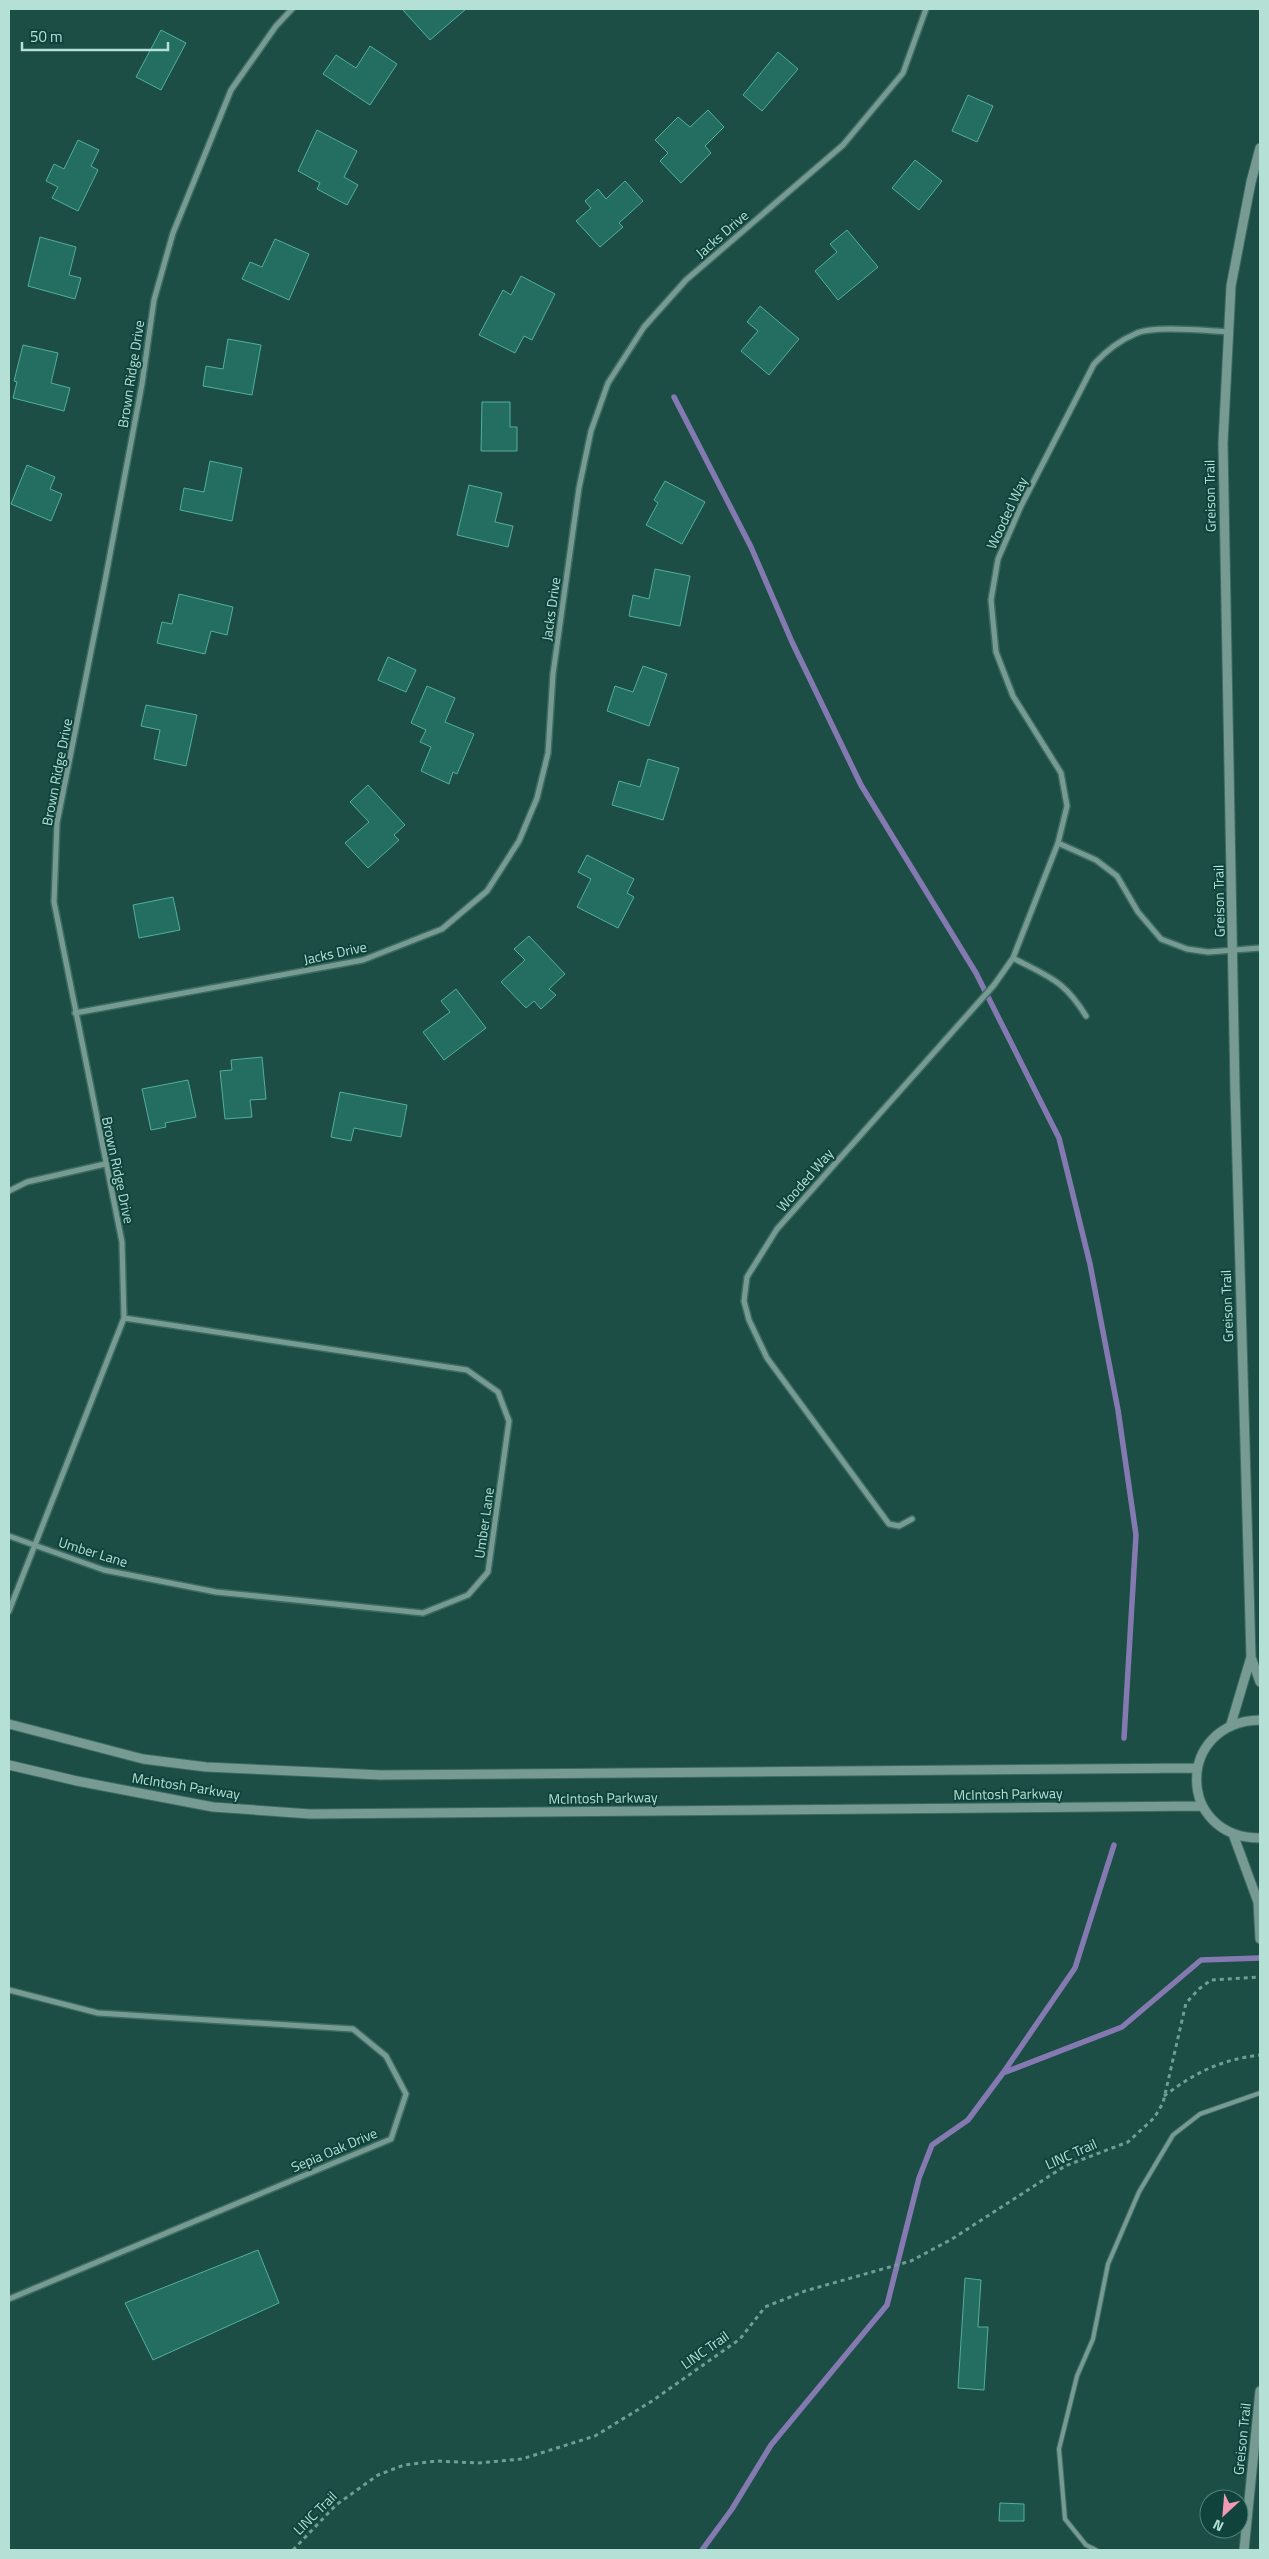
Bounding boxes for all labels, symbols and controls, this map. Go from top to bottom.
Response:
scale bar [22,20,169,52]
text: 50 m [30,25,63,48]
street label: Jacks Drive [691,205,753,263]
street label: Brown Ridge Drive [112,318,149,429]
street label: Greison Trail [1198,460,1221,532]
street label: Wooded Way [981,473,1033,552]
street label: Jacks Drive [536,576,565,642]
street label: Brown Ridge Drive [36,716,77,827]
street label: Greison Trail [1207,865,1230,937]
street label: Jacks Drive [301,936,368,969]
street label: Brown Ridge Drive [97,1114,140,1225]
street label: Wooded Way [771,1143,838,1216]
street label: Greison Trail [1215,1270,1238,1343]
street label: Umber Lane [468,1486,499,1560]
street label: Umber Lane [56,1531,130,1572]
street label: McIntosh Parkway [130,1767,242,1804]
street label: McIntosh Parkway [953,1782,1063,1805]
street label: McIntosh Parkway [548,1786,658,1809]
street label: Sepia Oak Drive [287,2122,380,2177]
street label: LINC Trail [1042,2133,1100,2174]
street label: LINC Trail [676,2325,733,2374]
street label: Greison Trail [1227,2402,1256,2476]
street label: LINC Trail [288,2486,341,2539]
north arrow [1199,2489,1249,2539]
text: N [1209,2515,1227,2538]

